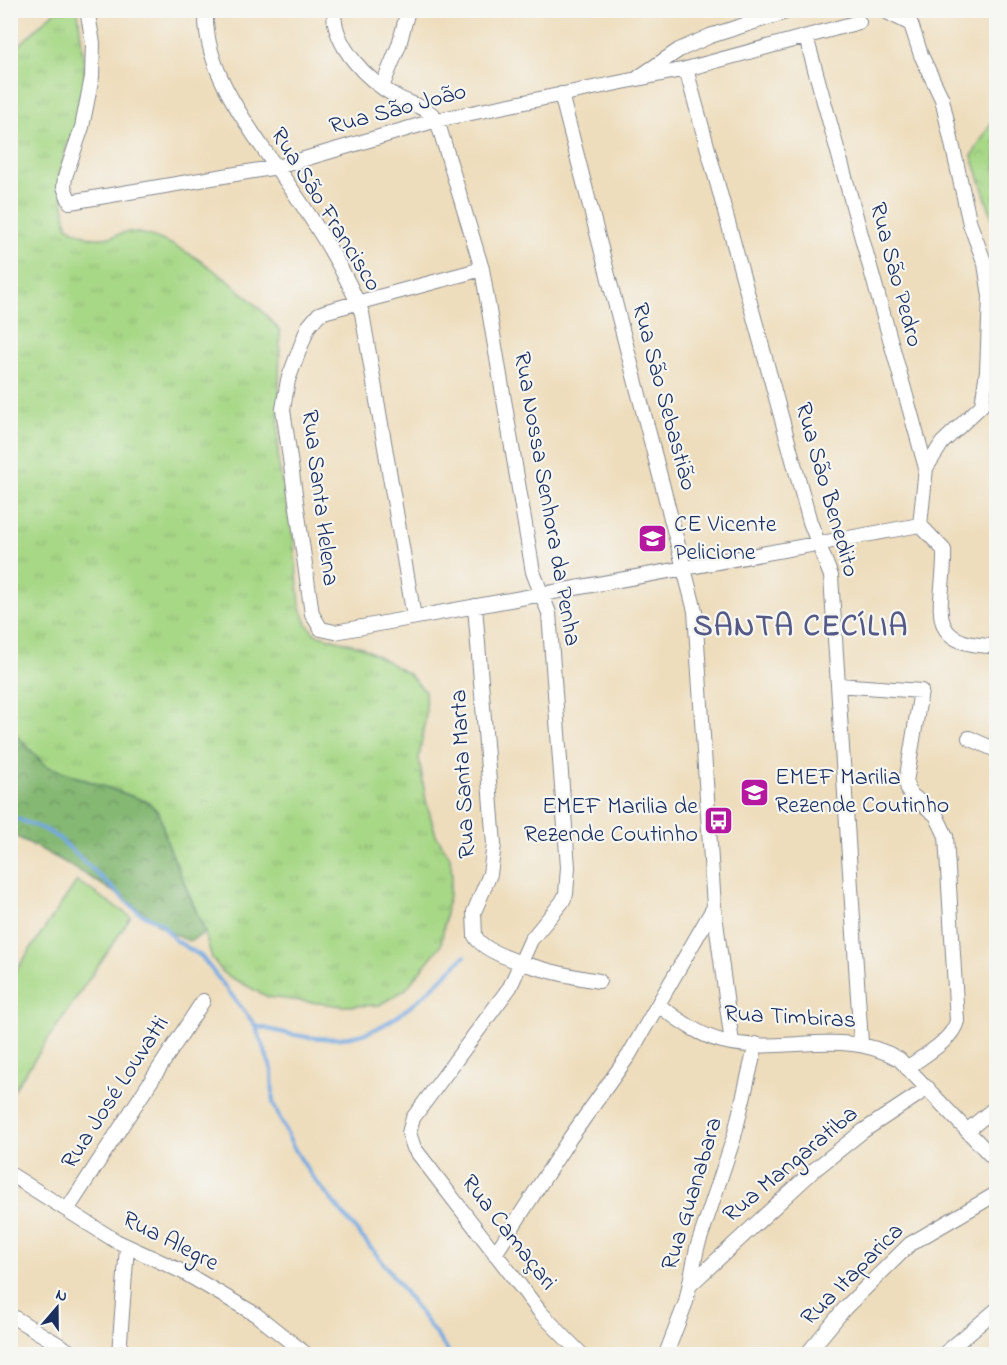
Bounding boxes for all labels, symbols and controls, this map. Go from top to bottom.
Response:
street label: Rua São João [325,75,471,145]
street label: Rua São Francisco [260,121,390,299]
street label: Rua São Pedro [859,199,931,351]
street label: Rua São Sebastião [621,299,705,495]
street label: Rua Nossa Senhora da Penha [503,349,589,649]
street label: Rua São Benedito [784,399,868,581]
street label: Rua Santa Helena [291,408,347,588]
place label: CE Vicente Pelicione [674,508,777,571]
school or university icon: CE Vicente Pelicione [637,523,669,555]
district label: SANTA CECÍLIA [693,606,909,650]
street label: Rua Santa Marta [442,689,486,859]
place label: EMEF Marilia Rezende Coutinho [775,761,949,824]
school or university icon: EMEF Marilia Rezende Coutinho [738,776,770,808]
place label: EMEF Marilia de Rezende Coutinho [524,790,698,853]
bus stop icon: EMEF Marilia de Rezende Coutinho [703,805,735,837]
street label: Rua Timbiras [723,997,857,1039]
street label: Rua José Louvatti [53,1009,179,1177]
street label: Rua Mangaratiba [716,1098,866,1232]
street label: Rua Guanabara [653,1113,733,1275]
street label: Rua Camaçari [451,1167,565,1299]
street label: Rua Alegre [116,1203,225,1281]
street label: Rua Itaparica [793,1215,913,1335]
north arrow [27,1278,87,1338]
text: N [52,1283,71,1309]

